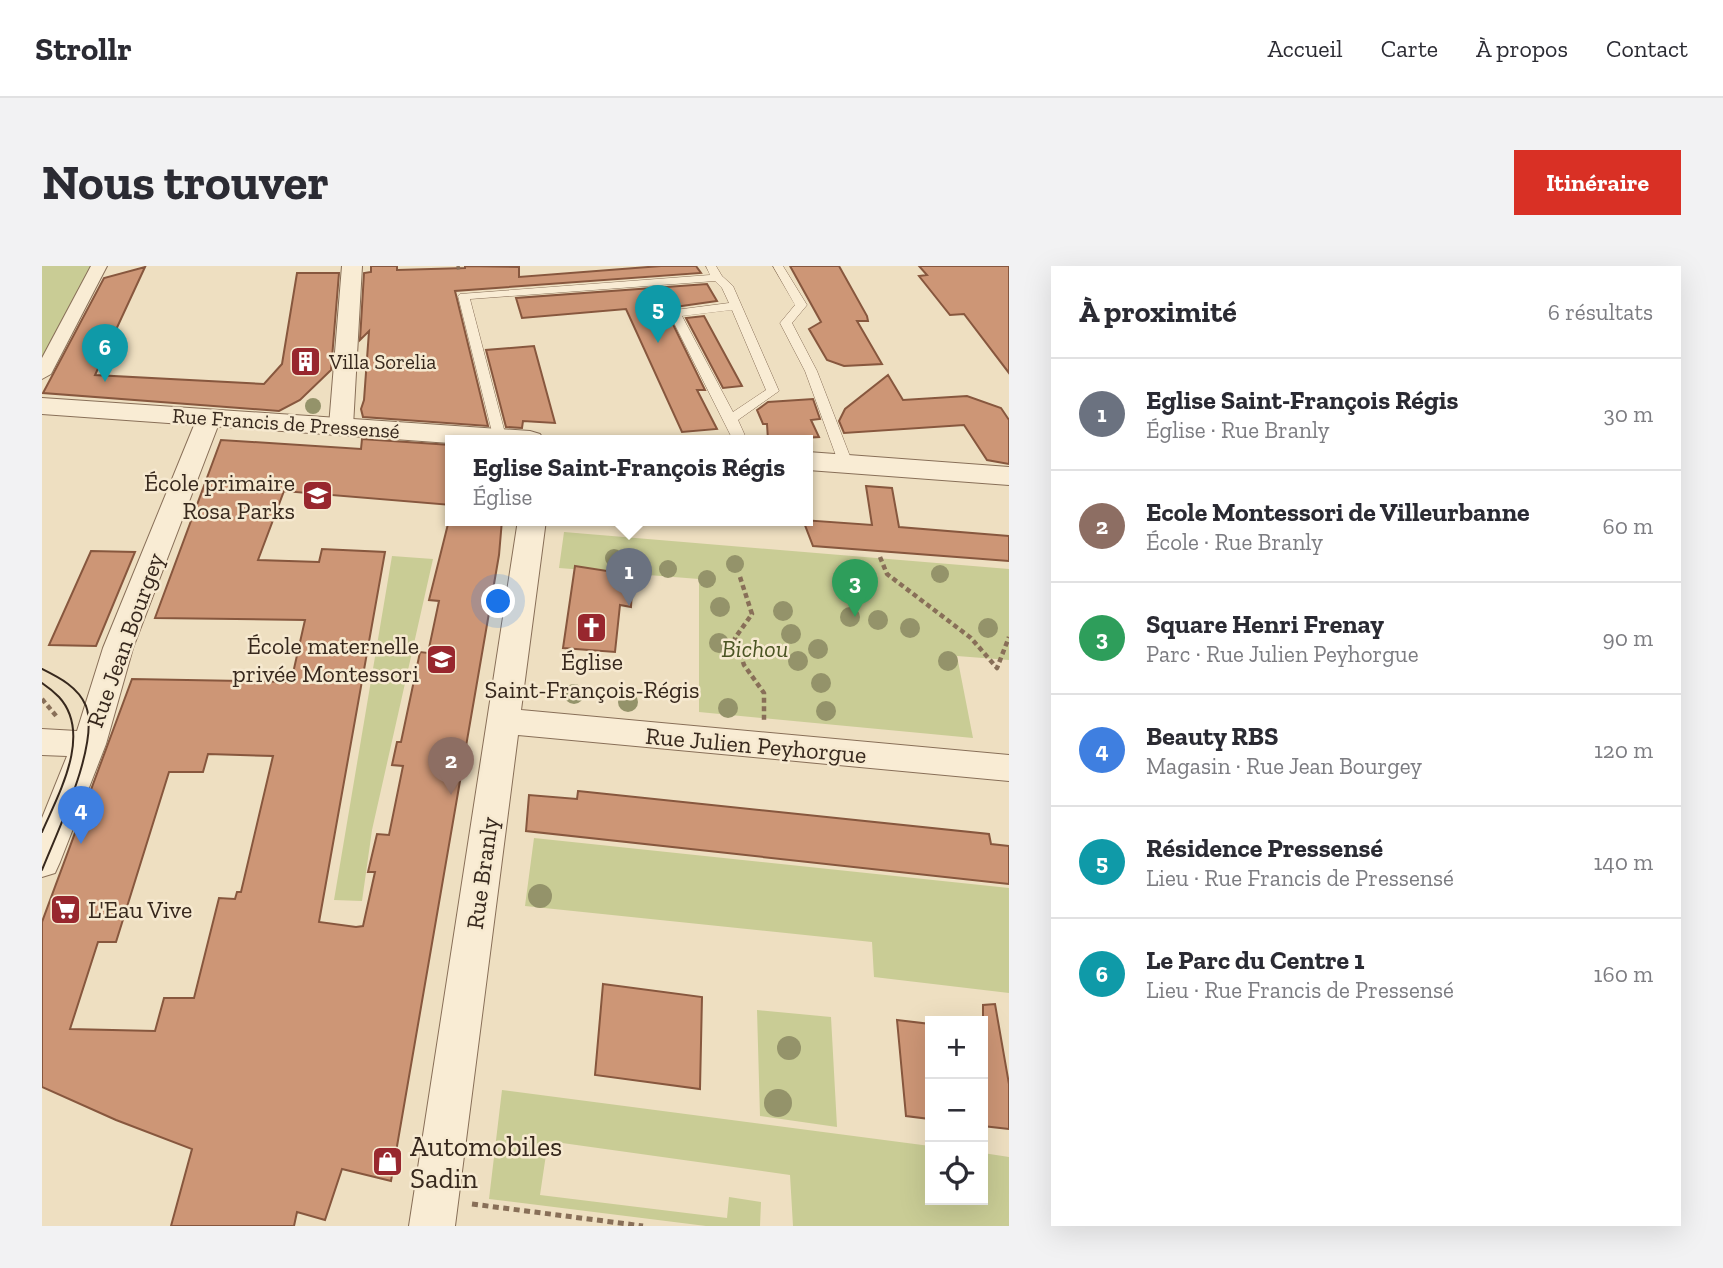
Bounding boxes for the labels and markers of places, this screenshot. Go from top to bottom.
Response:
pin: 5 [635,285,681,343]
pin: 6 [82,324,128,382]
building icon: Villa Sorelia [289,344,323,378]
place label: Villa Sorelia [328,349,436,374]
place label: École primaire Rosa Parks [144,468,295,525]
school or university icon: École primaire Rosa Parks [301,479,335,513]
pin: 1 [606,548,652,606]
pin: 3 [832,559,878,617]
church icon: Église Saint-François-Régis [575,610,609,644]
place label: École maternelle privée Montessori [232,631,419,688]
school or university icon: École maternelle privée Montessori [425,642,459,676]
place label: Église Saint-François-Régis [485,647,699,704]
pin: 2 [428,737,474,795]
pin: 4 [58,786,104,844]
supermarket icon: L'Eau Vive [48,892,82,926]
place label: L'Eau Vive [88,895,192,924]
place label: Automobiles Sadin [410,1130,562,1195]
shop icon: Automobiles Sadin [370,1145,404,1179]

